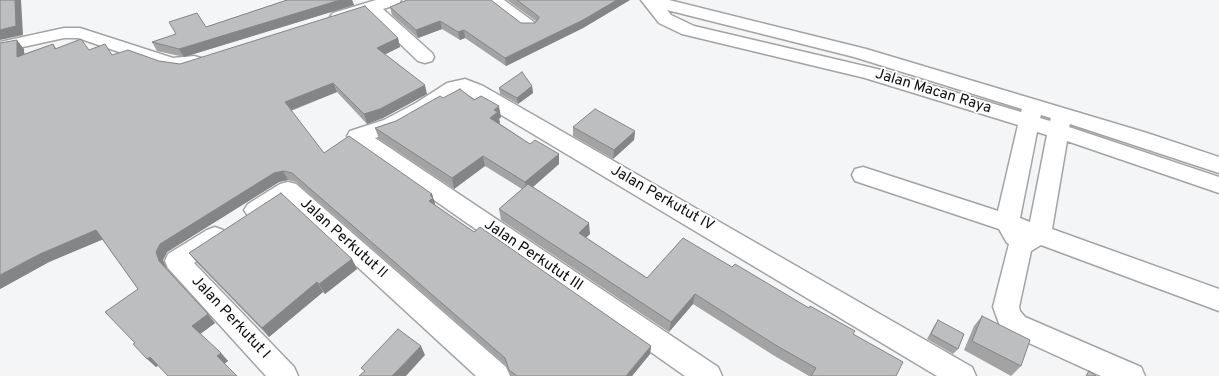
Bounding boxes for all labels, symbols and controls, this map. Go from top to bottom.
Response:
street label: Jalan Macan Raya [873,66,993,118]
street label: Jalan Perkutut IV [607,162,717,236]
street label: Jalan Perkutut II [296,195,390,283]
street label: Jalan Perkutut III [480,216,586,296]
street label: Jalan Perkutut I [187,273,273,363]

